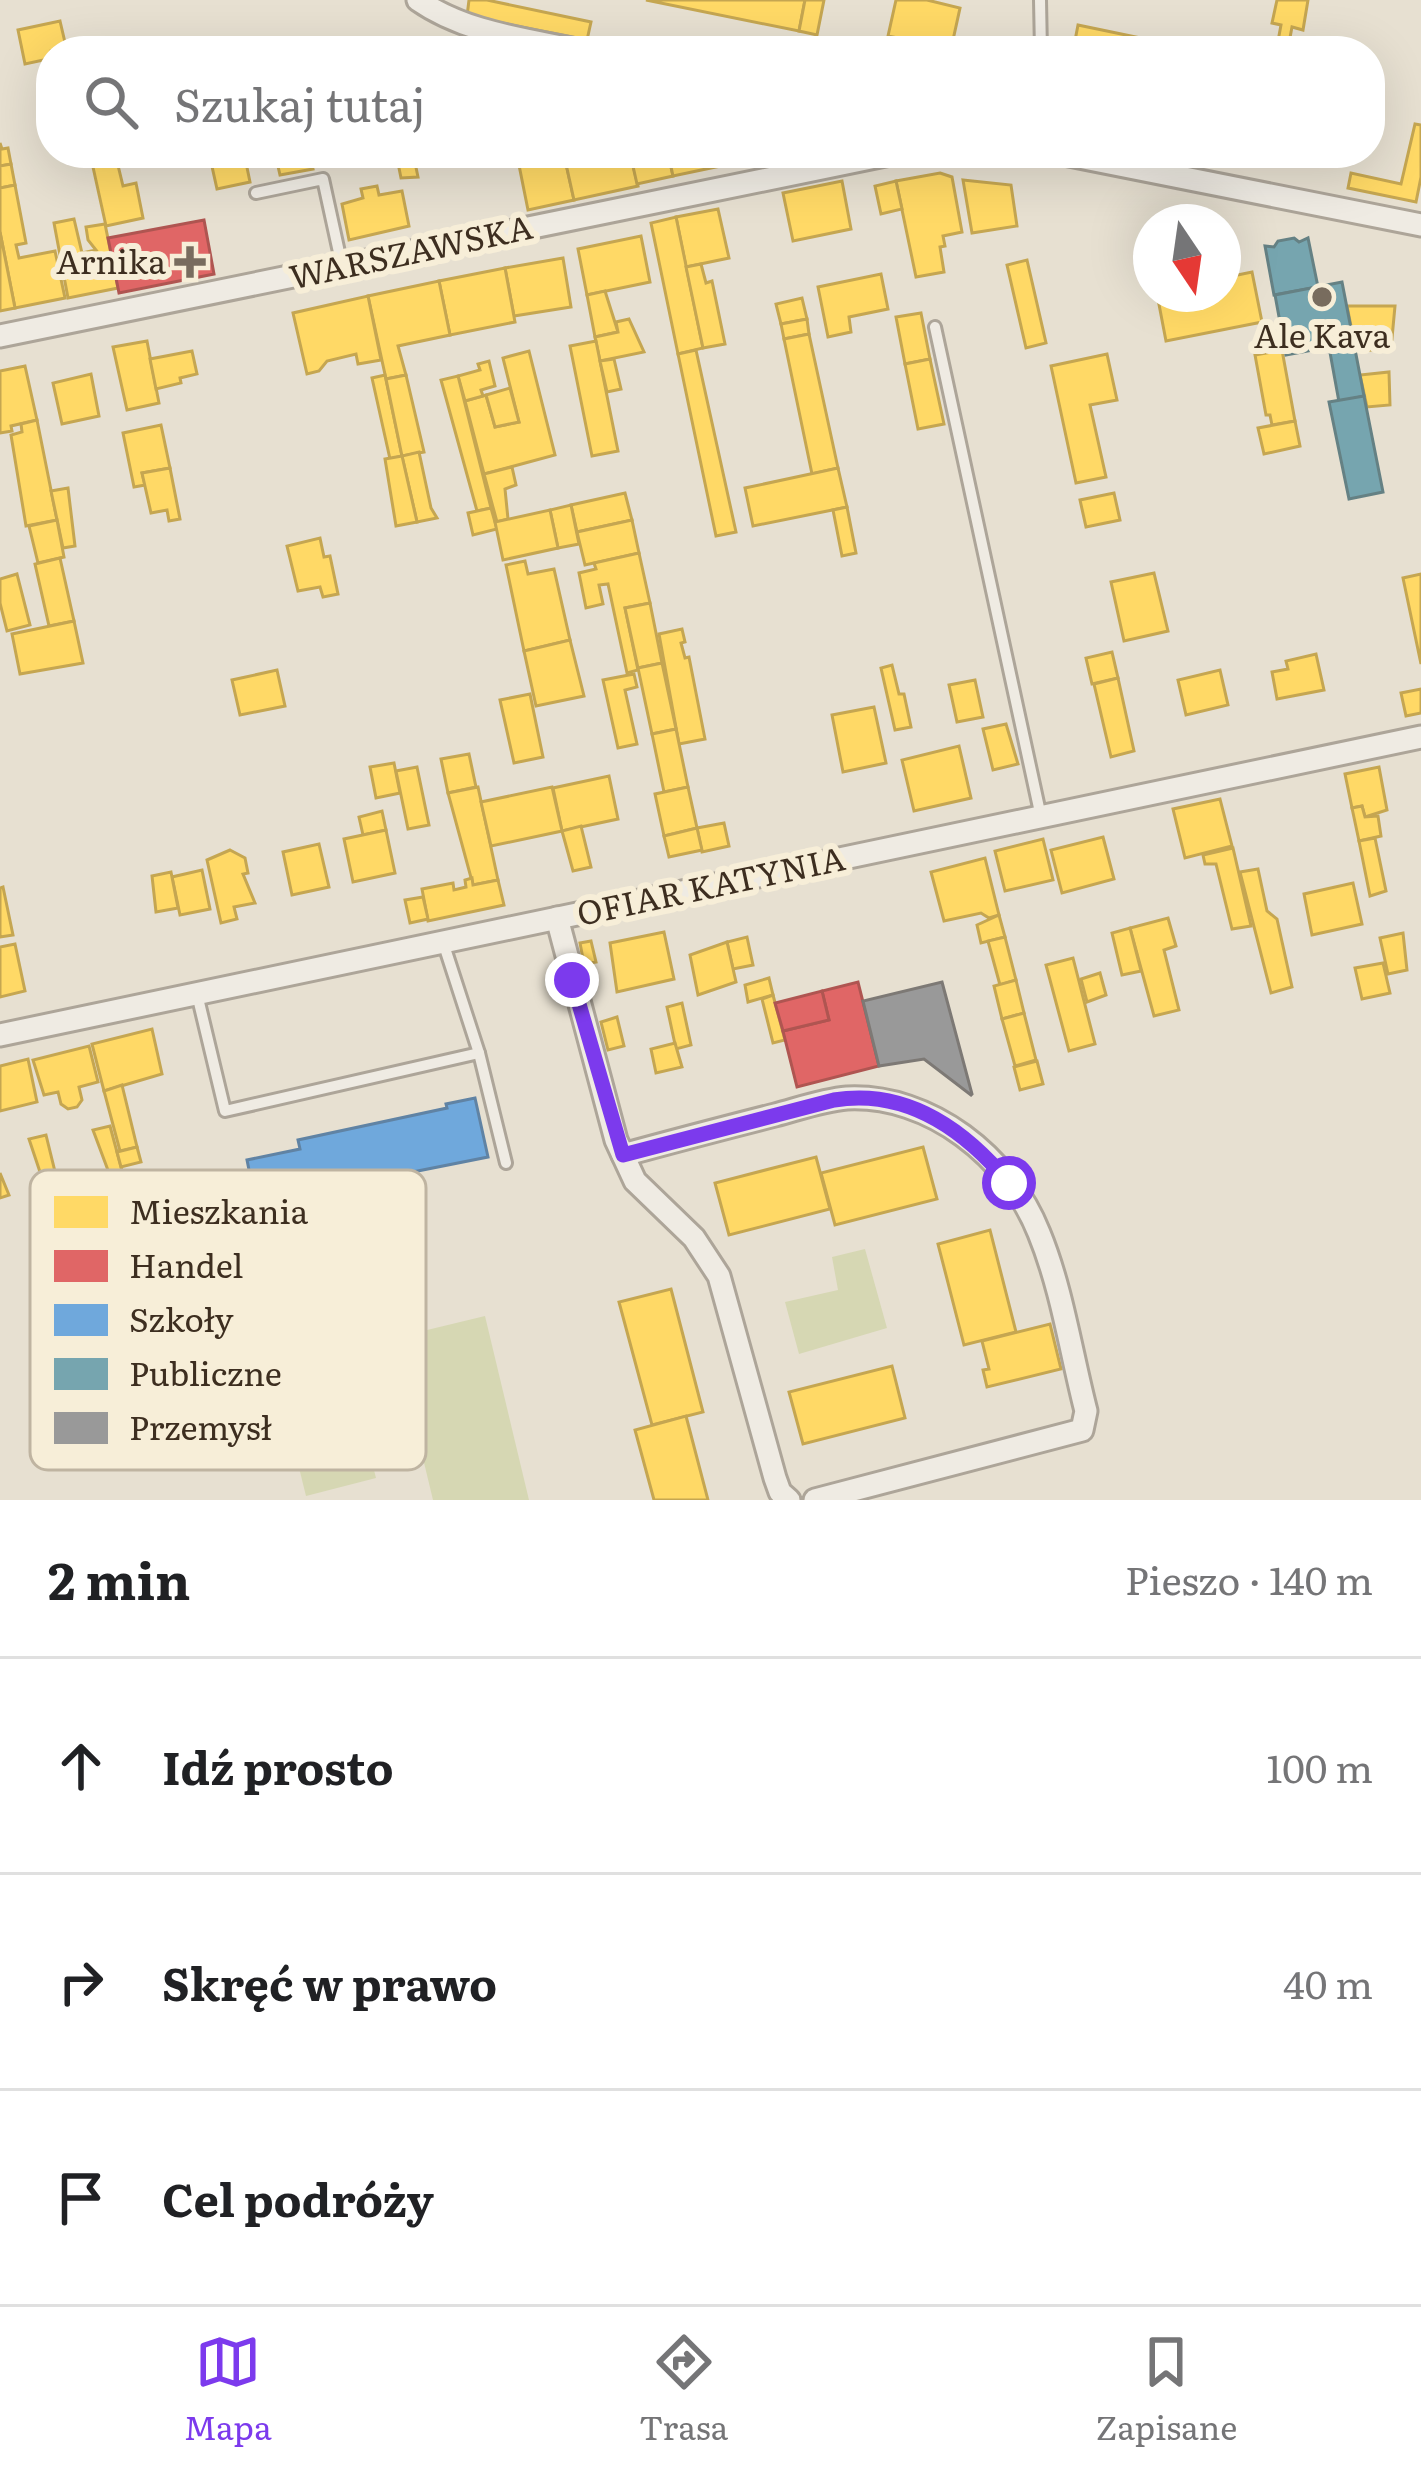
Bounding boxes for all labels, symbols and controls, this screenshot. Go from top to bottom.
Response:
search box [36,36,1385,168]
icon: search [78,69,144,135]
text: Szukaj tutaj [174,69,425,136]
street label: WARSZAWSKA [284,200,536,299]
north arrow [1133,204,1241,312]
place label: Arnika [56,235,166,284]
marker: Arnika [177,249,203,275]
marker: Ale Kava [1309,284,1335,310]
place label: Ale Kava [1254,309,1390,358]
street label: OFIAR KATYNIA [572,831,849,936]
route end [545,953,599,1007]
route start [982,1156,1036,1210]
legend [30,1170,426,1470]
text: Mieszkania [129,1185,309,1234]
text: Handel [129,1239,243,1288]
text: Szkoły [129,1293,233,1342]
text: Publiczne [129,1347,282,1396]
text: Przemysł [129,1401,272,1450]
text: 2 min [48,1540,191,1616]
text: Pieszo · 140 m [1125,1549,1373,1607]
text: Idź prosto [162,1732,394,1799]
icon: ahead [48,1733,114,1799]
text: 100 m [1266,1737,1373,1795]
text: Skręć w prawo [162,1948,497,2015]
icon: right [48,1949,114,2015]
text: 40 m [1283,1953,1373,2011]
text: Cel podróży [162,2164,434,2231]
icon: arrive [48,2165,114,2231]
tab: Mapa [184,2329,272,2450]
tab: Trasa [639,2329,728,2450]
tab: Zapisane [1096,2329,1237,2450]

